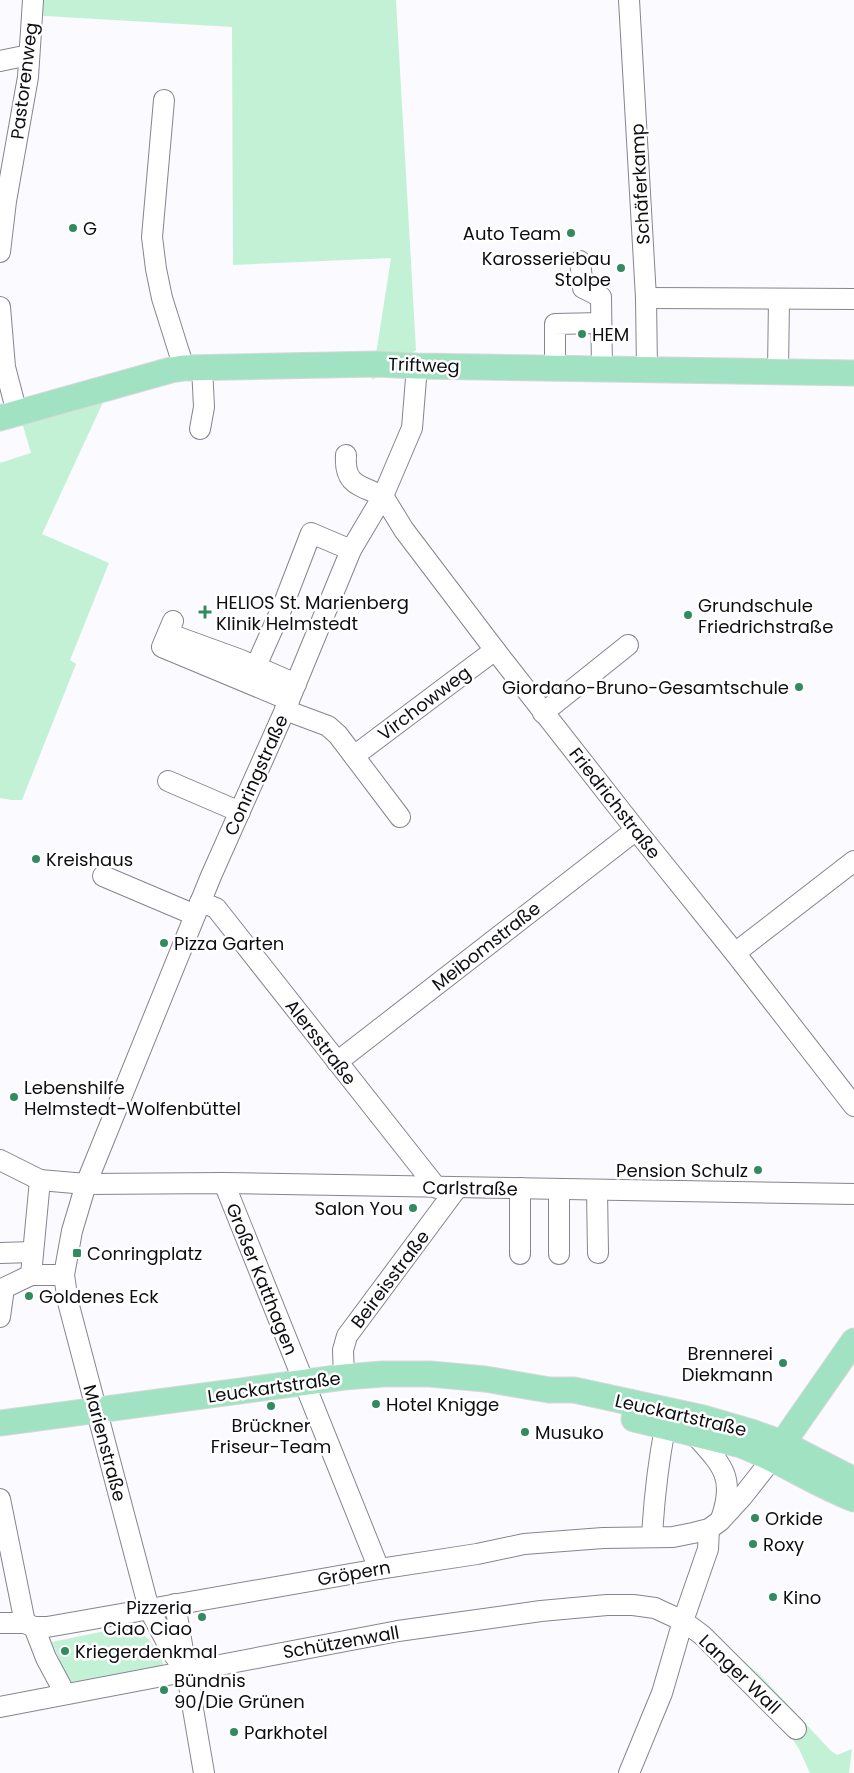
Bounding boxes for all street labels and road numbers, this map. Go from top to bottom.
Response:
street label: Pastorenweg [4,21,44,141]
street label: Schäferkamp [624,123,656,245]
street label: Triftweg [388,351,460,379]
street label: Virchowweg [373,660,475,746]
street label: Conringstraße [218,711,294,839]
street label: Friedrichstraße [563,742,667,864]
street label: Meibomstraße [426,896,546,996]
street label: Alersstraße [280,994,362,1090]
street label: Carlstraße [422,1175,518,1201]
street label: Großer Katthagen [220,1199,304,1359]
street label: Beireisstraße [345,1225,435,1333]
street label: Leuckartstraße [206,1365,342,1409]
street label: Marienstraße [77,1382,133,1504]
street label: Leuckartstraße [613,1388,749,1442]
street label: Gröpern [315,1554,393,1592]
street label: Schützenwall [281,1619,401,1665]
street label: Langer Wall [694,1629,786,1719]

